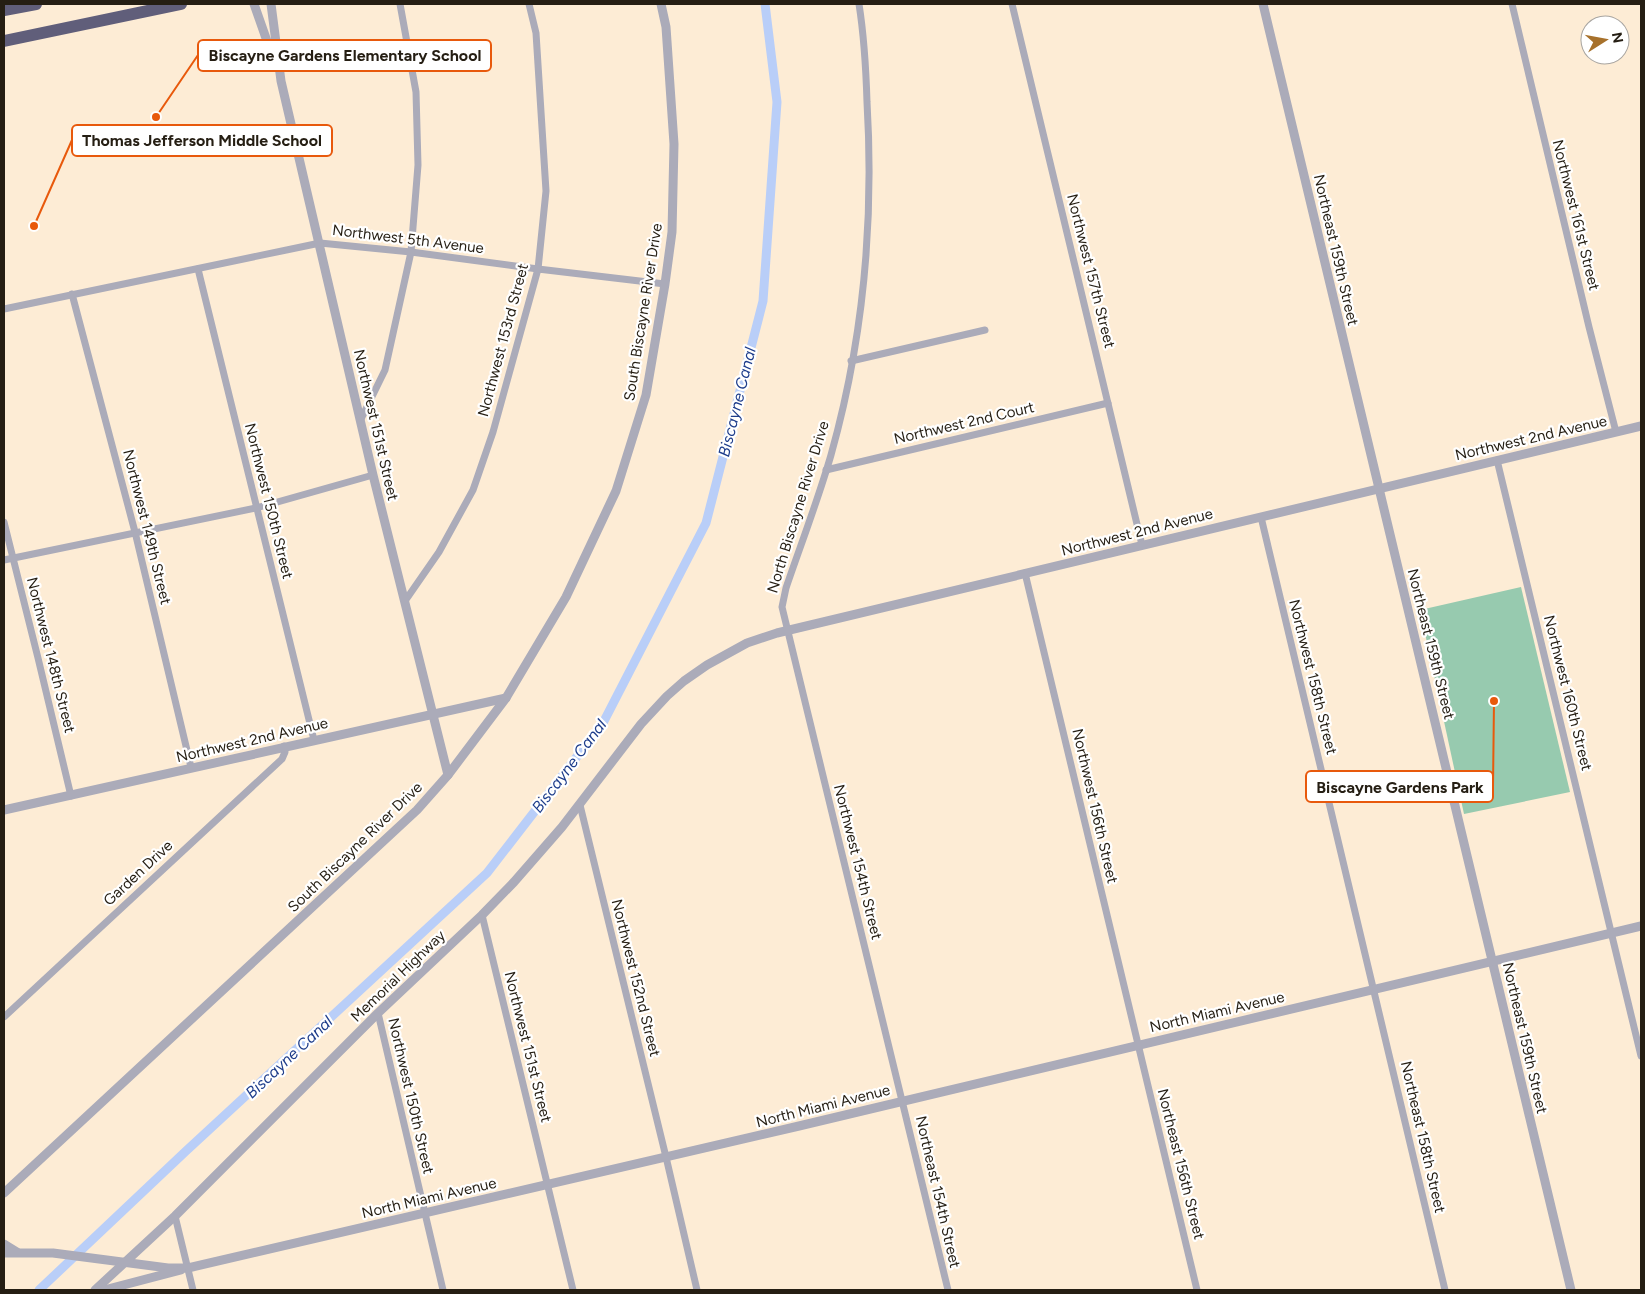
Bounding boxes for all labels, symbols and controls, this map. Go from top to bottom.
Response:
north arrow [1580,15,1630,65]
text: N [1608,31,1627,45]
callout: Biscayne Gardens Elementary School [198,40,491,71]
text: Biscayne Gardens Elementary School [209,46,481,65]
callout: Thomas Jefferson Middle School [72,125,332,156]
text: Thomas Jefferson Middle School [82,131,322,150]
street label: Northwest 161st Street [1549,138,1604,293]
street label: Northeast 159th Street [1310,173,1362,328]
street label: Northwest 157th Street [1063,192,1119,350]
street label: Northwest 5th Avenue [331,221,485,257]
street label: South Biscayne River Drive [620,222,666,402]
street label: Northwest 153rd Street [474,261,532,419]
water label: Biscayne Canal [714,345,760,459]
street label: Northwest 151st Street [350,348,402,503]
street label: Northwest 2nd Court [892,398,1036,448]
street label: Northwest 2nd Avenue [1453,412,1609,464]
street label: North Biscayne River Drive [763,419,833,595]
street label: Northwest 150th Street [241,421,297,581]
street label: Northwest 149th Street [119,448,175,607]
street label: Northwest 2nd Avenue [1059,504,1215,560]
street label: Northeast 159th Street [1404,567,1459,722]
street label: Northwest 148th Street [23,575,79,735]
street label: Northwest 158th Street [1285,598,1341,757]
street label: Northwest 160th Street [1540,613,1596,773]
street label: Northwest 2nd Avenue [174,714,330,766]
water label: Biscayne Canal [528,715,611,816]
street label: Northwest 156th Street [1068,727,1122,886]
callout: Biscayne Gardens Park [1306,771,1493,802]
street label: South Biscayne River Drive [284,778,426,916]
text: Biscayne Gardens Park [1316,778,1484,797]
street label: Northwest 154th Street [830,783,886,942]
street label: Garden Drive [100,836,176,910]
street label: Northwest 152nd Street [608,897,664,1059]
street label: Memorial Highway [347,926,449,1026]
street label: Northeast 159th Street [1499,961,1551,1116]
street label: Northwest 151st Street [501,970,556,1125]
street label: North Miami Avenue [1148,988,1286,1036]
water label: Biscayne Canal [242,1012,337,1102]
street label: Northwest 150th Street [384,1016,438,1176]
street label: Northeast 158th Street [1397,1059,1449,1215]
street label: North Miami Avenue [754,1081,892,1131]
street label: Northeast 156th Street [1154,1087,1209,1242]
street label: Northeast 154th Street [912,1114,964,1270]
street label: North Miami Avenue [360,1174,498,1222]

